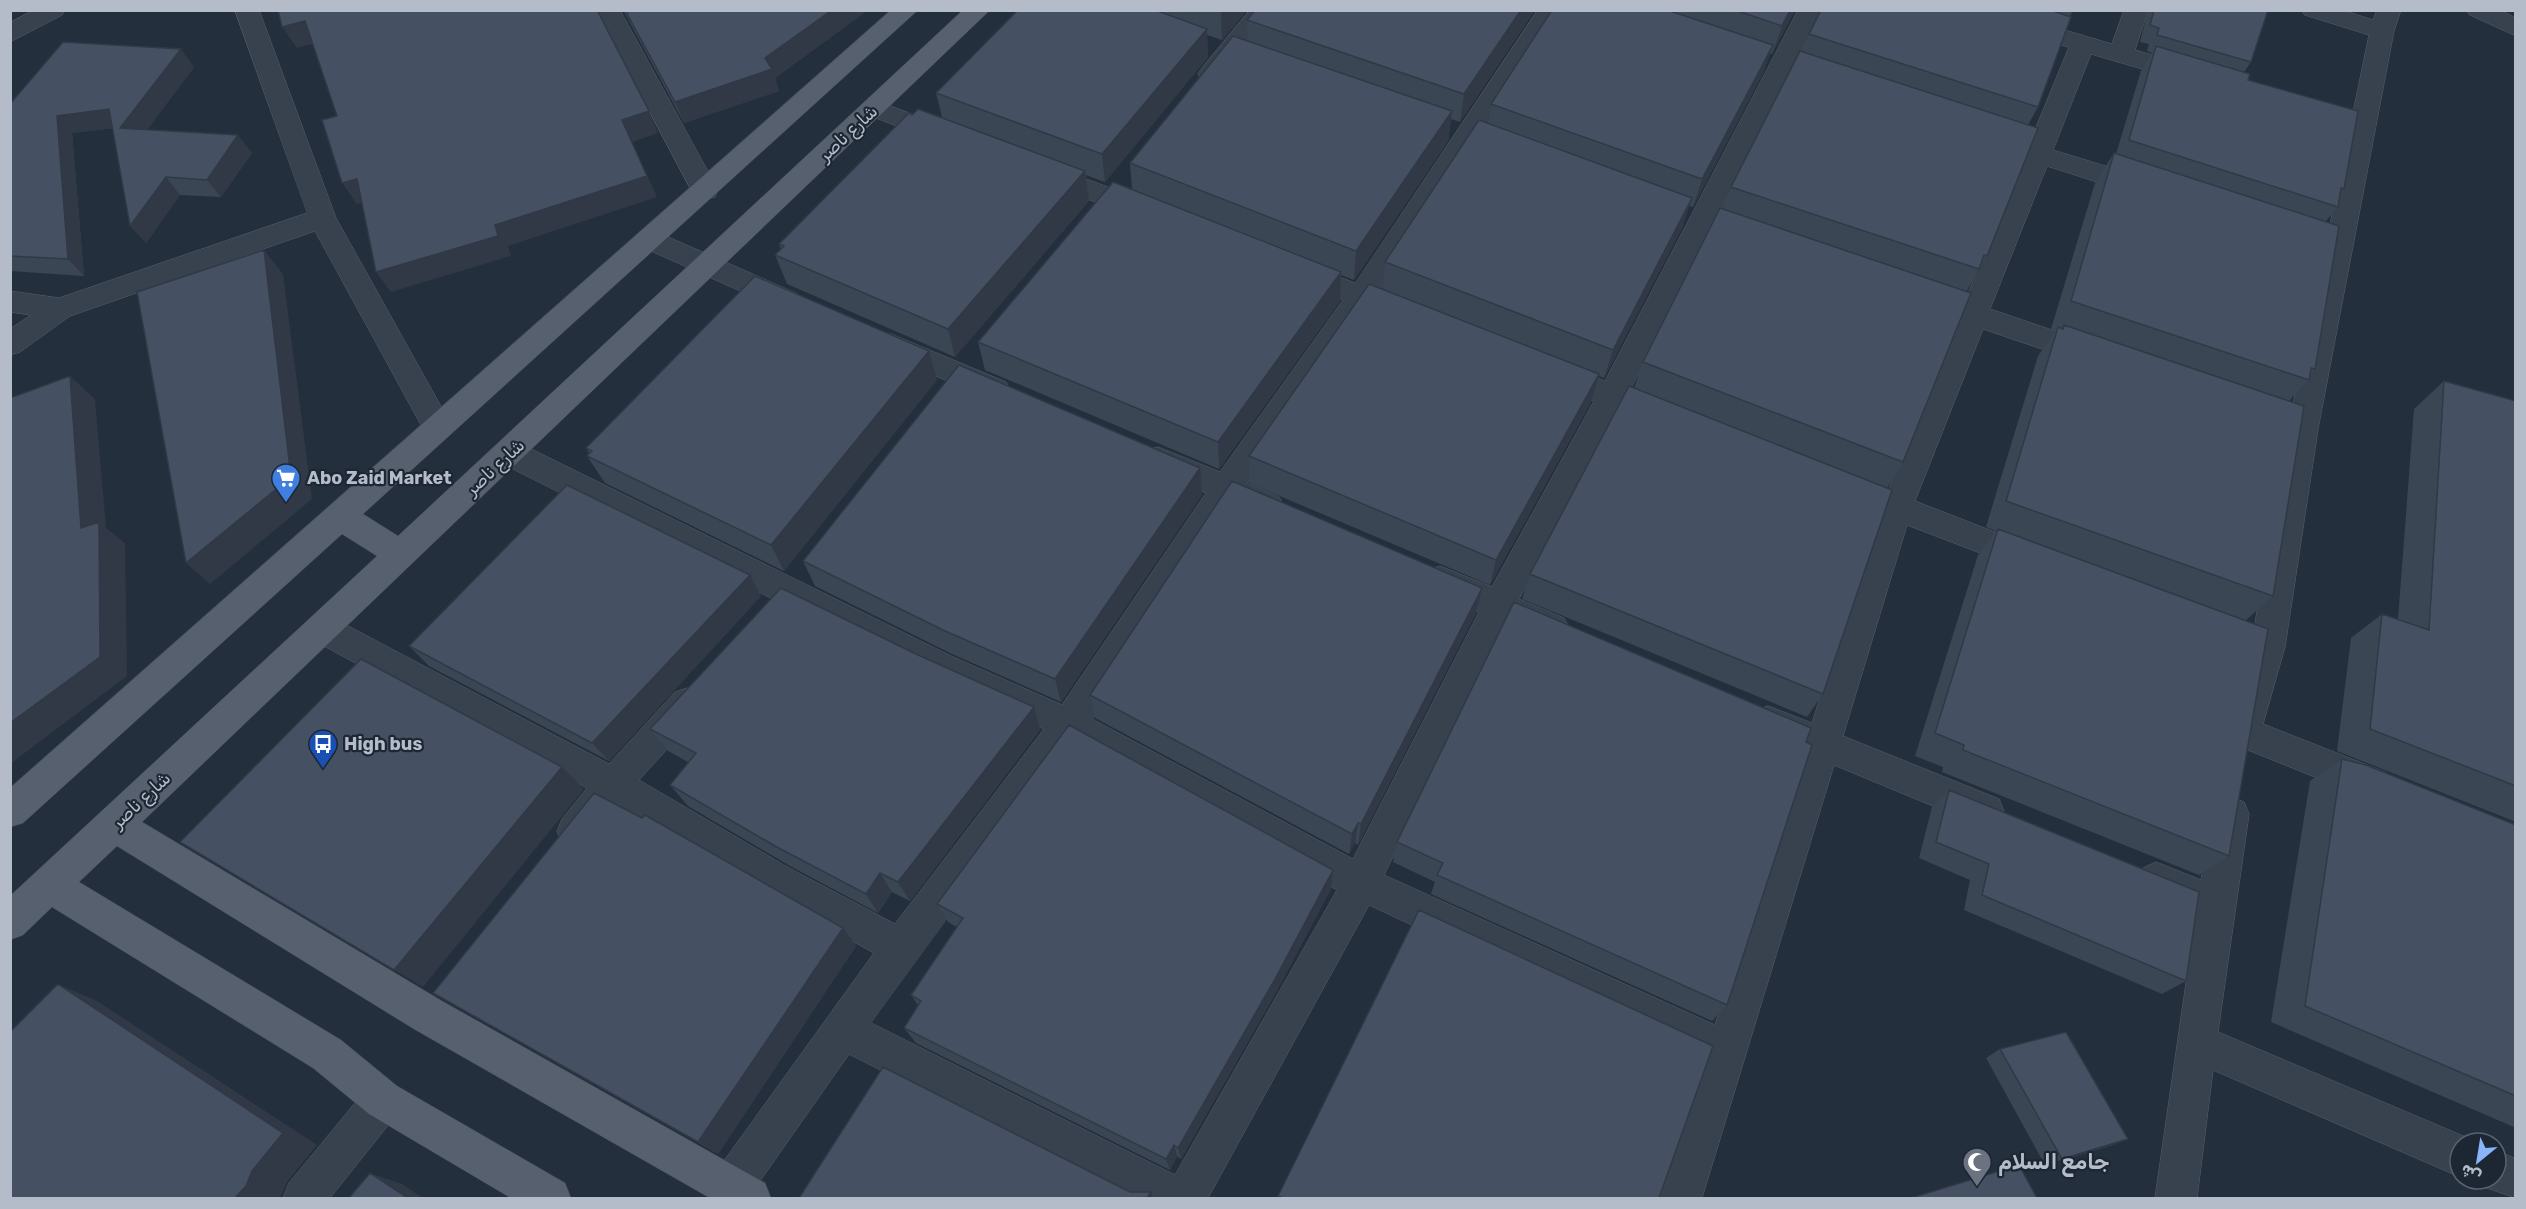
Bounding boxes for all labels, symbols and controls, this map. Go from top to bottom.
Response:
street label: شارع ناصر [813,100,883,167]
street label: شارع ناصر [460,434,530,501]
supermarket icon: Abo Zaid Market [270,462,302,504]
place label: Abo Zaid Market [307,467,452,489]
bus stop icon: High bus [307,728,339,770]
place label: High bus [344,733,422,755]
street label: شارع ناصر [106,767,176,834]
north arrow [2448,1131,2508,1191]
mosque icon: جامع السلام [1961,1146,1993,1188]
place label: جامع السلام [1998,1149,2109,1177]
text: ش [2457,1160,2484,1187]

